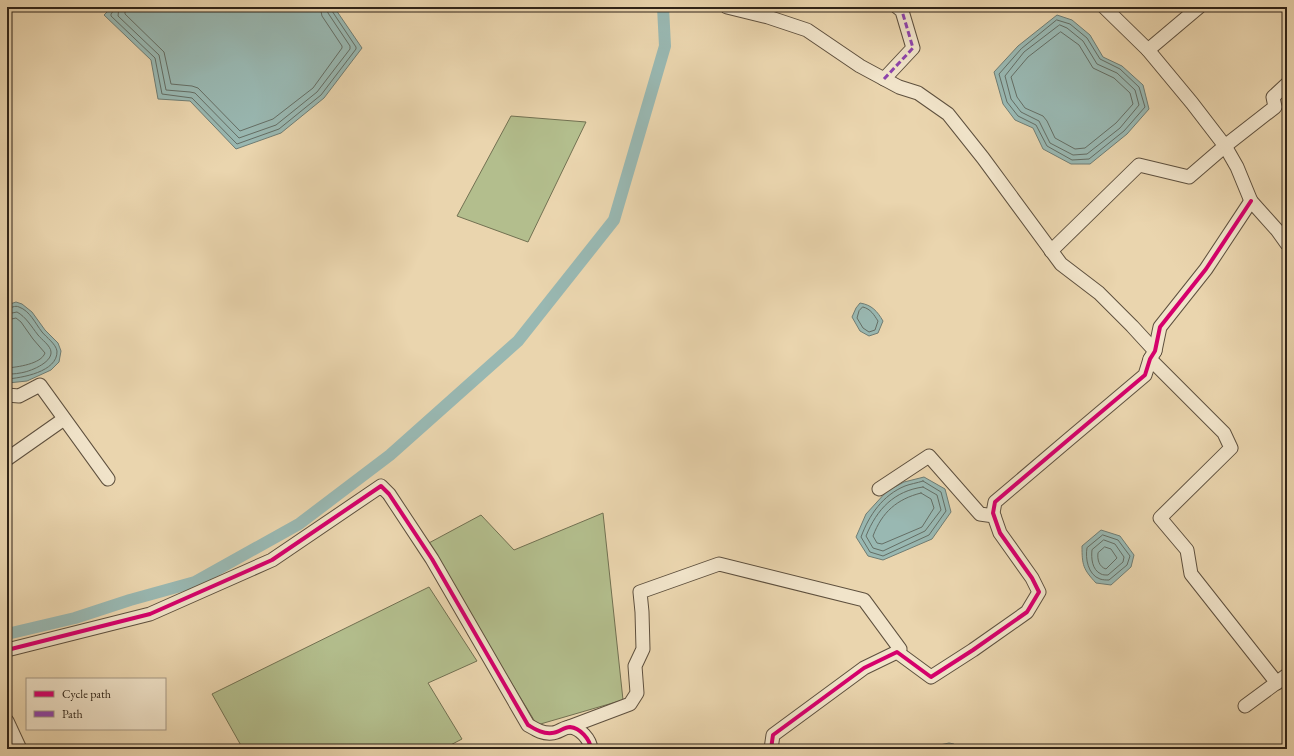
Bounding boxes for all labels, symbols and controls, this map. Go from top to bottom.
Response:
legend [26,678,166,730]
text: Cycle path [62,686,111,702]
text: Path [62,706,83,722]

